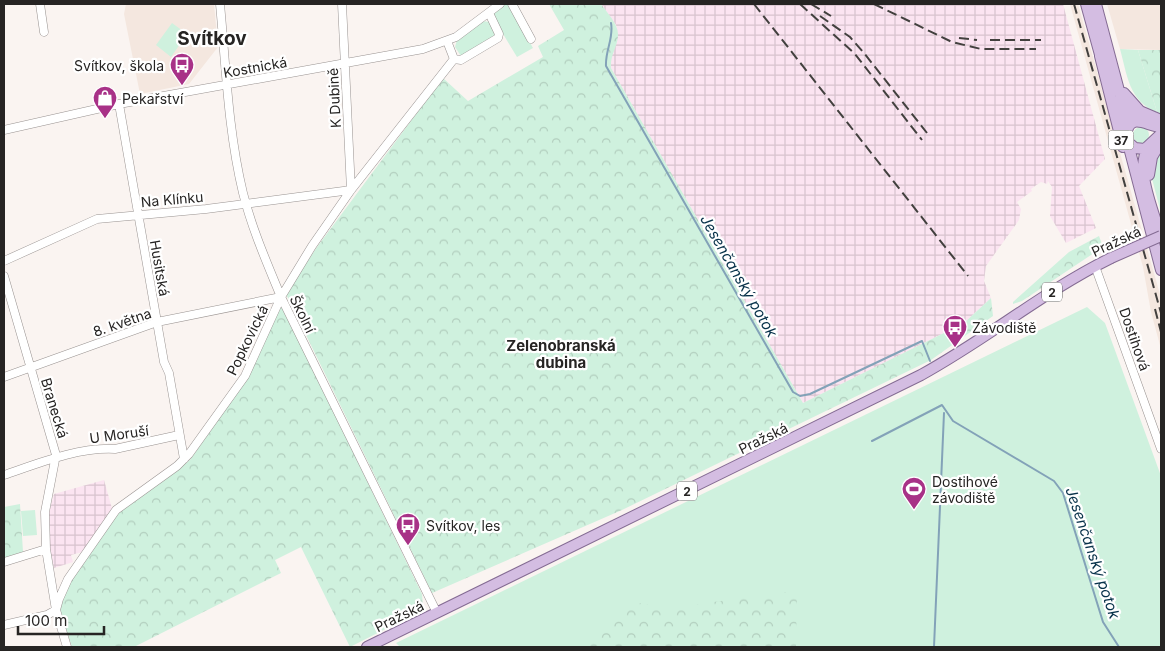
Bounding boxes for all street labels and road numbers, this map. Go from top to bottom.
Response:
street label: Kostnická [222,53,288,81]
street label: K Dubině [324,68,344,128]
road number: 37 [1108,130,1134,150]
street label: Na Klínku [140,188,204,210]
street label: Pražská [1089,222,1143,260]
street label: Husitská [147,239,173,297]
road number: 2 [1042,282,1062,302]
street label: Školní [287,292,320,336]
street label: Popkovická [223,302,271,378]
street label: 8. května [91,304,153,340]
street label: Dostihová [1116,305,1154,373]
street label: Branecká [38,376,72,440]
street label: Pražská [736,419,790,457]
street label: U Moruší [88,421,150,447]
road number: 2 [677,482,697,501]
street label: Pražská [372,597,426,635]

